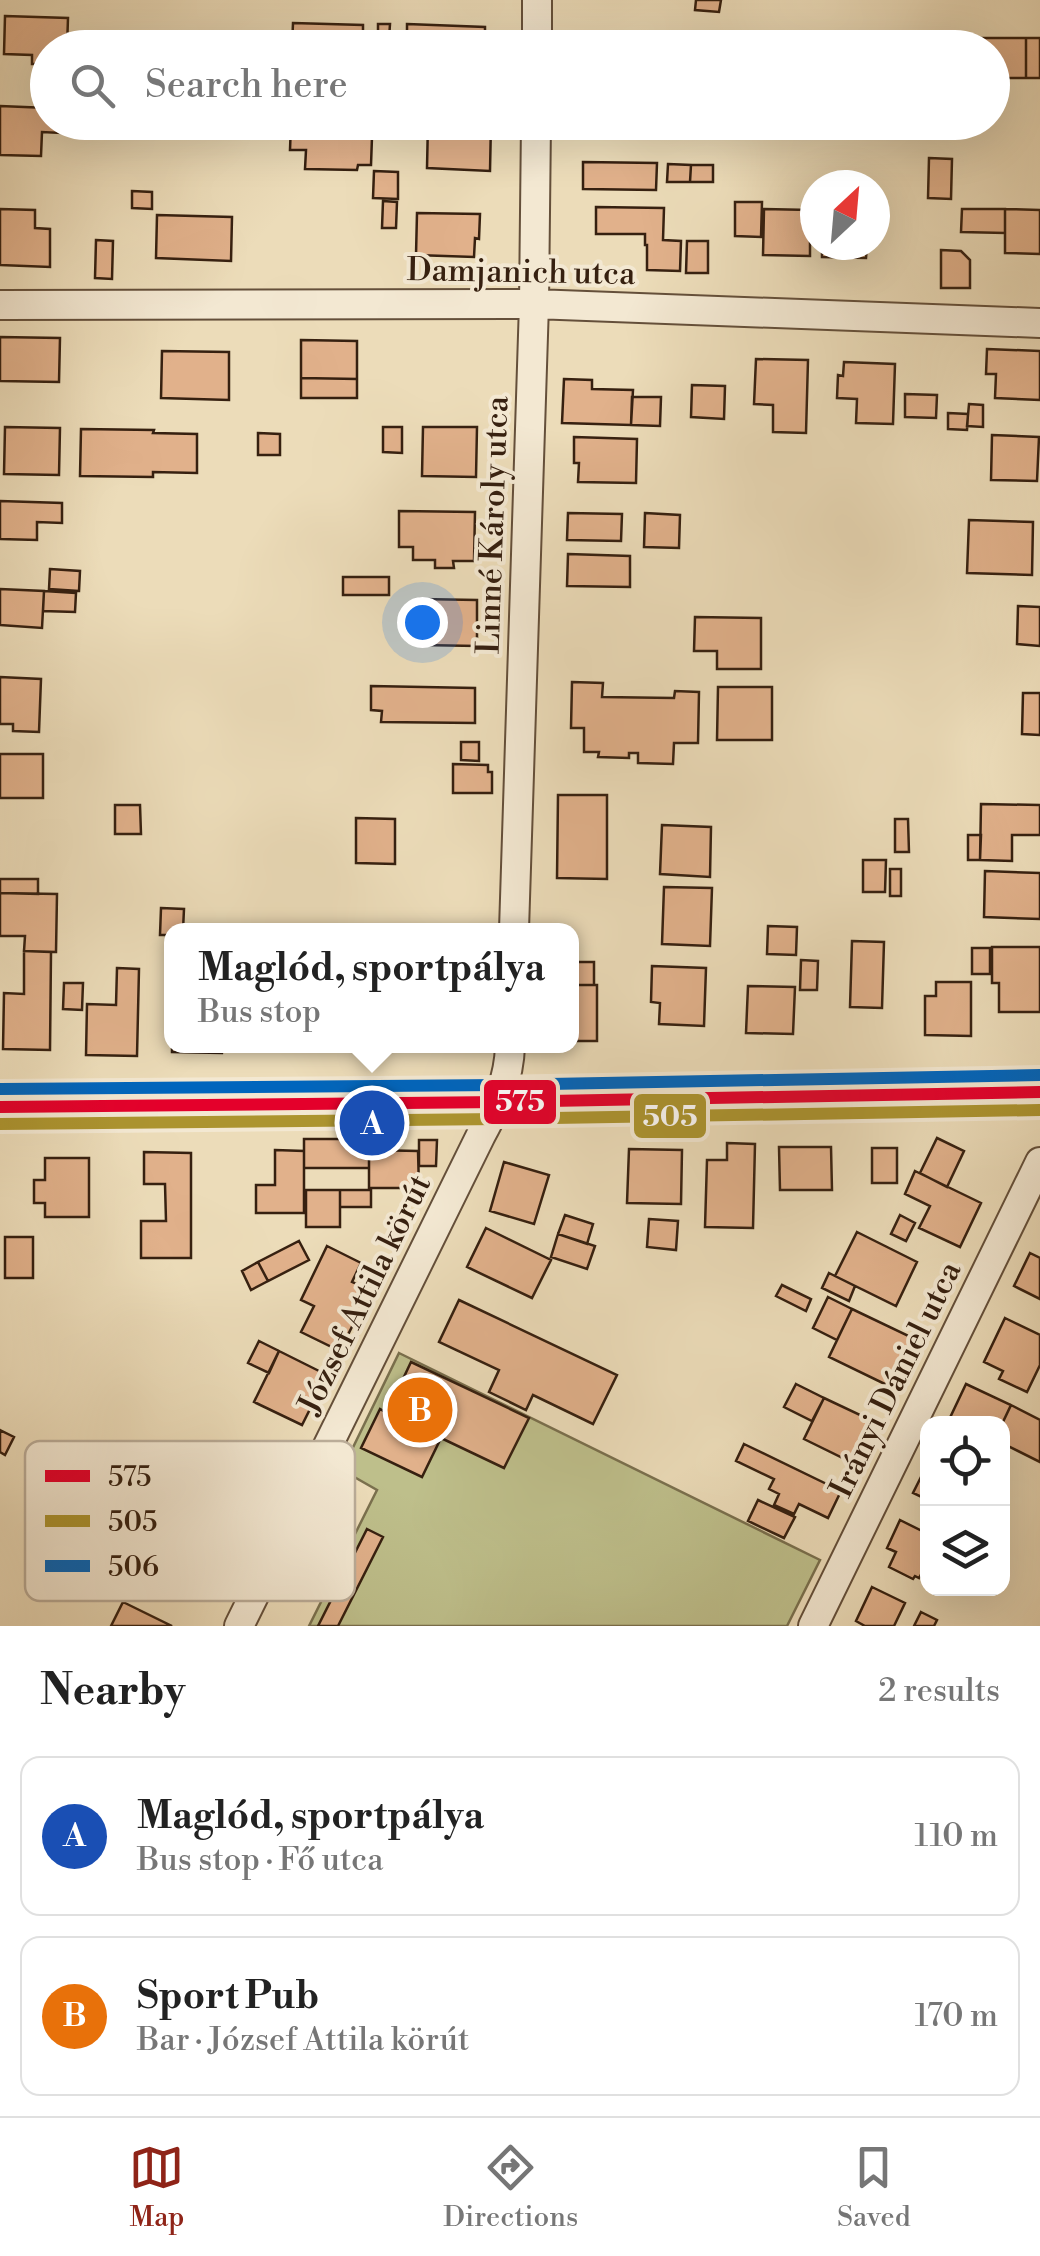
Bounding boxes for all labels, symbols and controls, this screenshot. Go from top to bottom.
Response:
search box [30,30,1010,140]
icon: search [65,58,120,113]
text: Search here [145,62,348,109]
north arrow [800,170,890,260]
street label: Damjanich utca [406,250,636,294]
street label: Linné Károly utca [469,395,518,655]
your location [397,597,448,648]
popup [164,923,579,1053]
text: Maglód, sportpálya [198,945,545,992]
text: Bus stop [198,992,321,1032]
line badge: 575 [482,1078,558,1126]
text: 575 [495,1085,545,1120]
pin: A [340,1086,404,1160]
line badge: 505 [632,1092,708,1140]
text: 505 [642,1100,698,1135]
street label: József Attila körút [289,1168,440,1422]
street label: Irányi Dániel utca [821,1254,971,1504]
pin: B [388,1372,452,1448]
map controls [920,1416,1010,1596]
button: locate [920,1416,1010,1506]
legend [25,1441,355,1601]
text: 575 [108,1460,151,1495]
text: 505 [108,1505,157,1540]
button: layers [920,1506,1010,1596]
text: 506 [108,1550,159,1585]
text: Nearby [40,1665,185,1718]
text: 2 results [878,1671,1000,1711]
text: Maglód, sportpálya [137,1793,484,1840]
text: A [63,1816,86,1856]
text: 110 m [915,1816,998,1856]
text: Bus stop · Fő utca [137,1840,383,1880]
text: Sport Pub [137,1973,319,2020]
text: B [62,1996,87,2036]
text: 170 m [915,1996,998,2036]
text: Bar · József Attila körút [137,2020,469,2060]
tab: Map [129,2140,184,2235]
tab: Directions [443,2140,578,2235]
tab: Saved [837,2140,911,2235]

